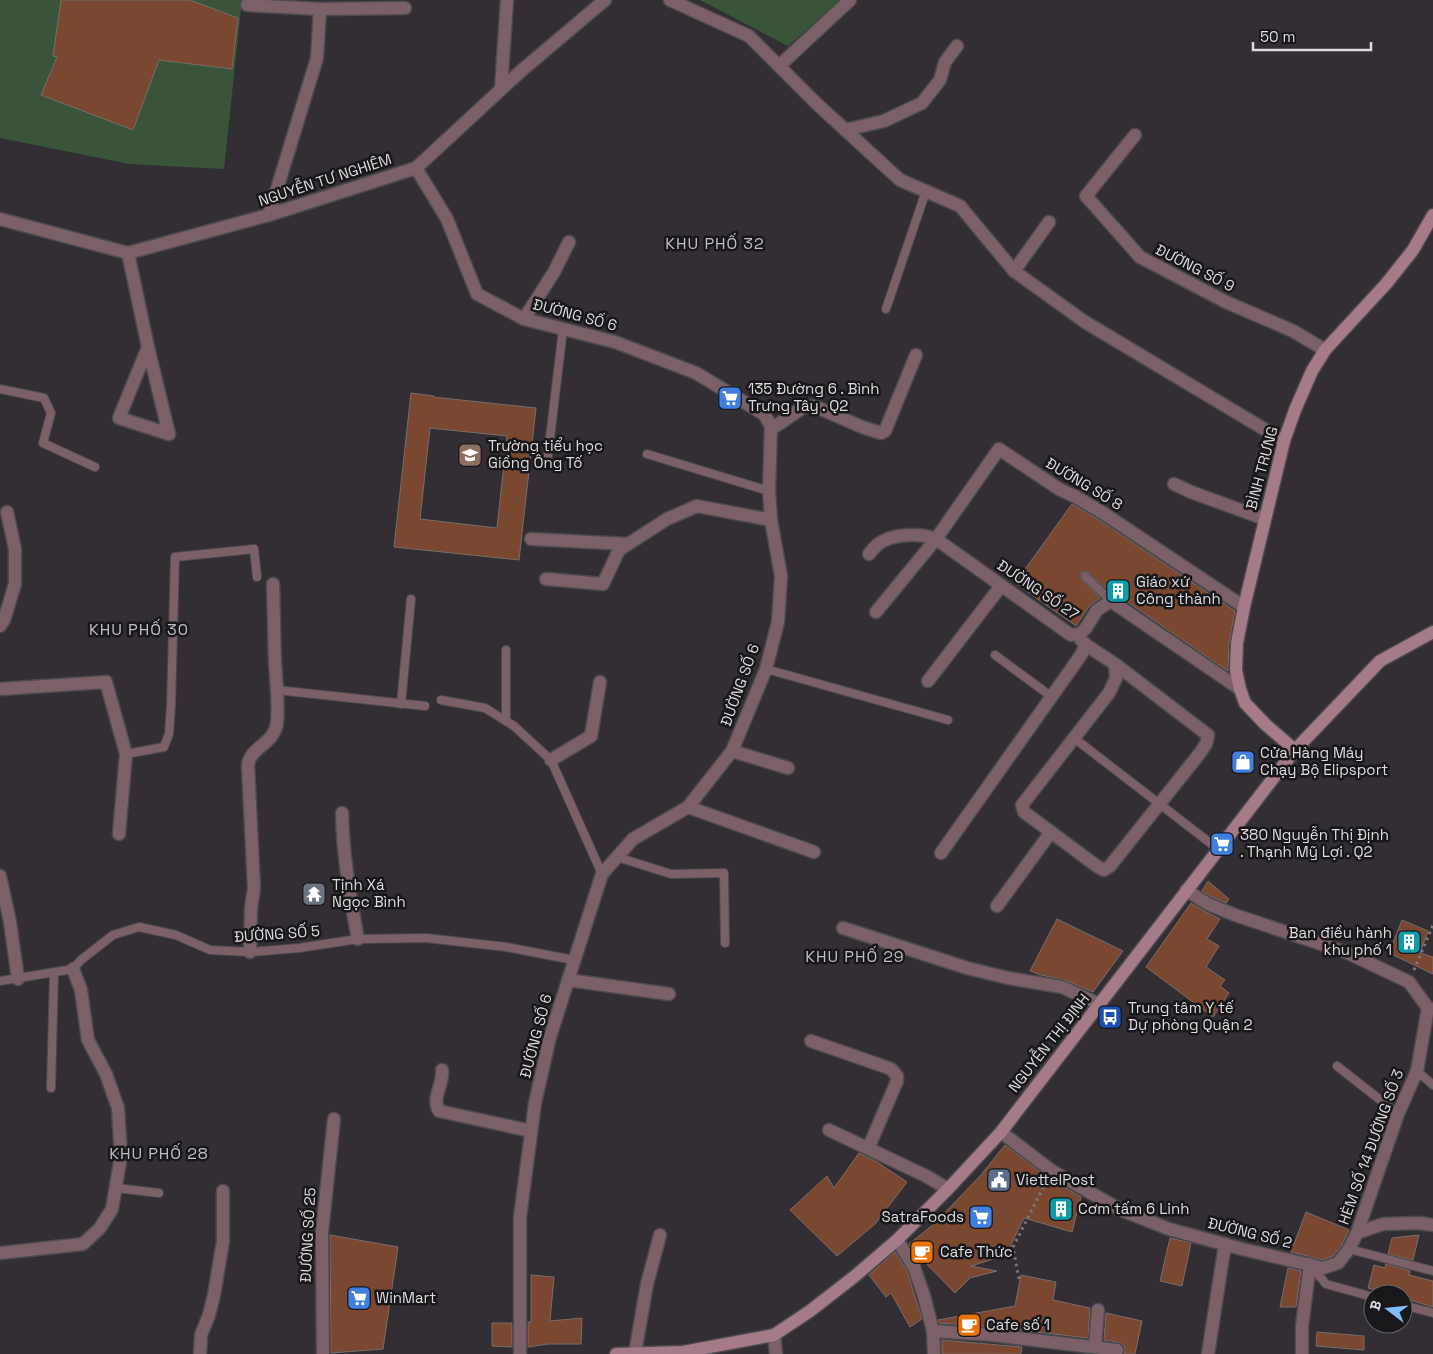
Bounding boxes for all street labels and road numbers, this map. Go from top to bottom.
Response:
street label: NGUYỄN TƯ NGHIÊM [255,147,394,210]
street label: ĐƯỜNG SỐ 9 [1152,239,1238,296]
street label: ĐƯỜNG SỐ 6 [531,293,620,335]
street label: BÌNH TRƯNG [1241,424,1282,512]
street label: ĐƯỜNG SỐ 8 [1042,452,1127,514]
street label: ĐƯỜNG SỐ 27 [994,554,1083,624]
street label: ĐƯỜNG SỐ 6 [715,641,763,729]
street label: ĐƯỜNG SỐ 5 [233,920,321,946]
street label: NGUYỄN THỊ ĐỊNH [1002,988,1093,1096]
street label: ĐƯỜNG SỐ 6 [514,991,556,1080]
street label: HÈM SỐ 14 ĐƯỜNG SỐ 3 [1333,1066,1407,1227]
street label: ĐƯỜNG SỐ 25 [295,1187,319,1283]
street label: ĐƯỜNG SỐ 2 [1206,1212,1294,1252]

